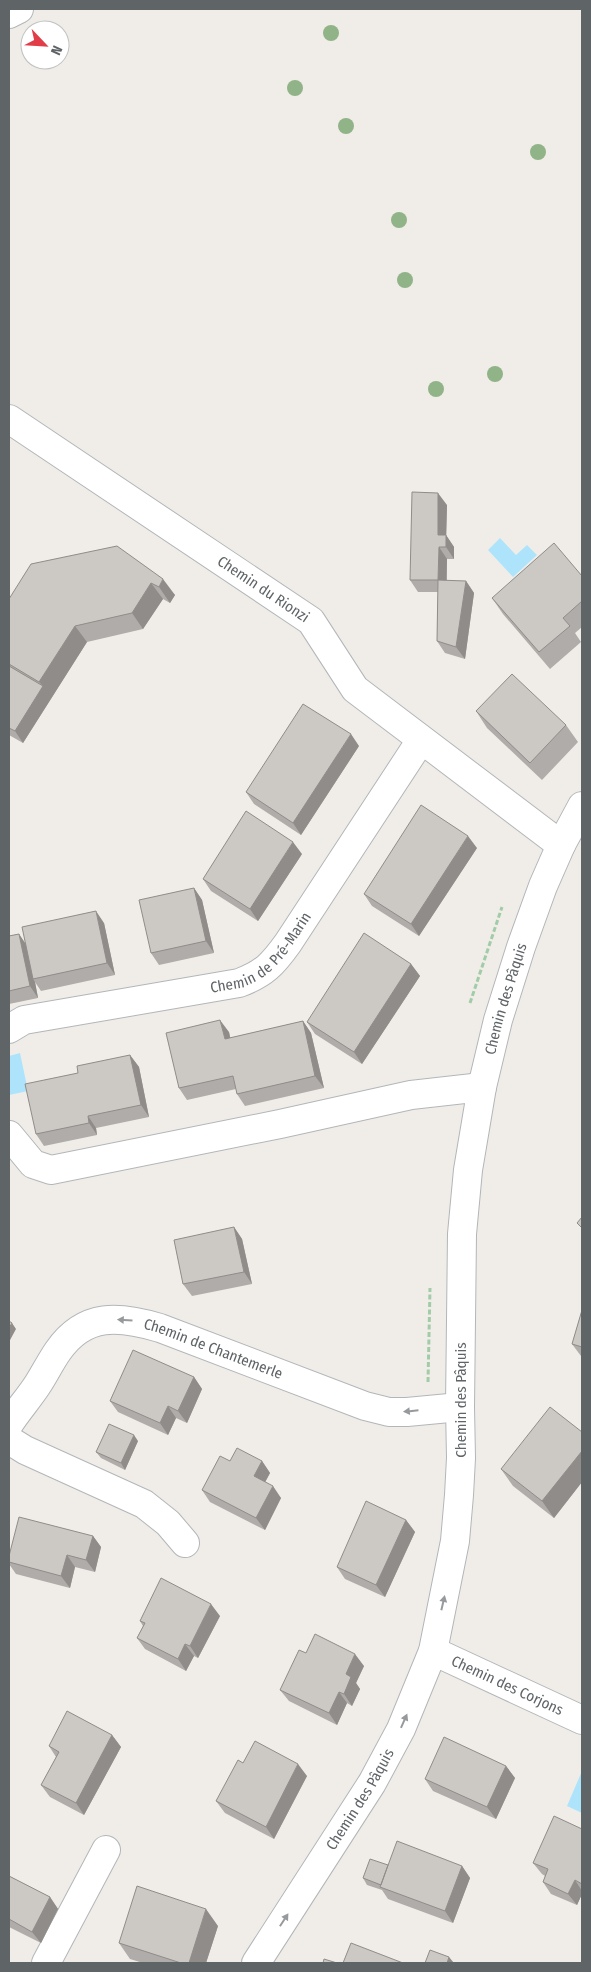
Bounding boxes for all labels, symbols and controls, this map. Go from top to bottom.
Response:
north arrow [20,20,70,70]
text: N [47,43,66,58]
street label: Chemin du Rionzi [214,552,313,626]
street label: Chemin de Pré-Marin [209,909,315,997]
street label: Chemin des Pâquis [481,940,531,1056]
one-way arrow [117,1315,133,1323]
street label: Chemin de Chantemerle [142,1315,285,1383]
street label: Chemin des Pâquis [452,1342,470,1458]
one-way arrow [403,1408,419,1416]
one-way arrow [439,1596,447,1611]
street label: Chemin des Corjons [449,1652,566,1719]
one-way arrow [400,1714,408,1728]
street label: Chemin des Pâquis [322,1746,398,1853]
one-way arrow [279,1913,289,1927]

